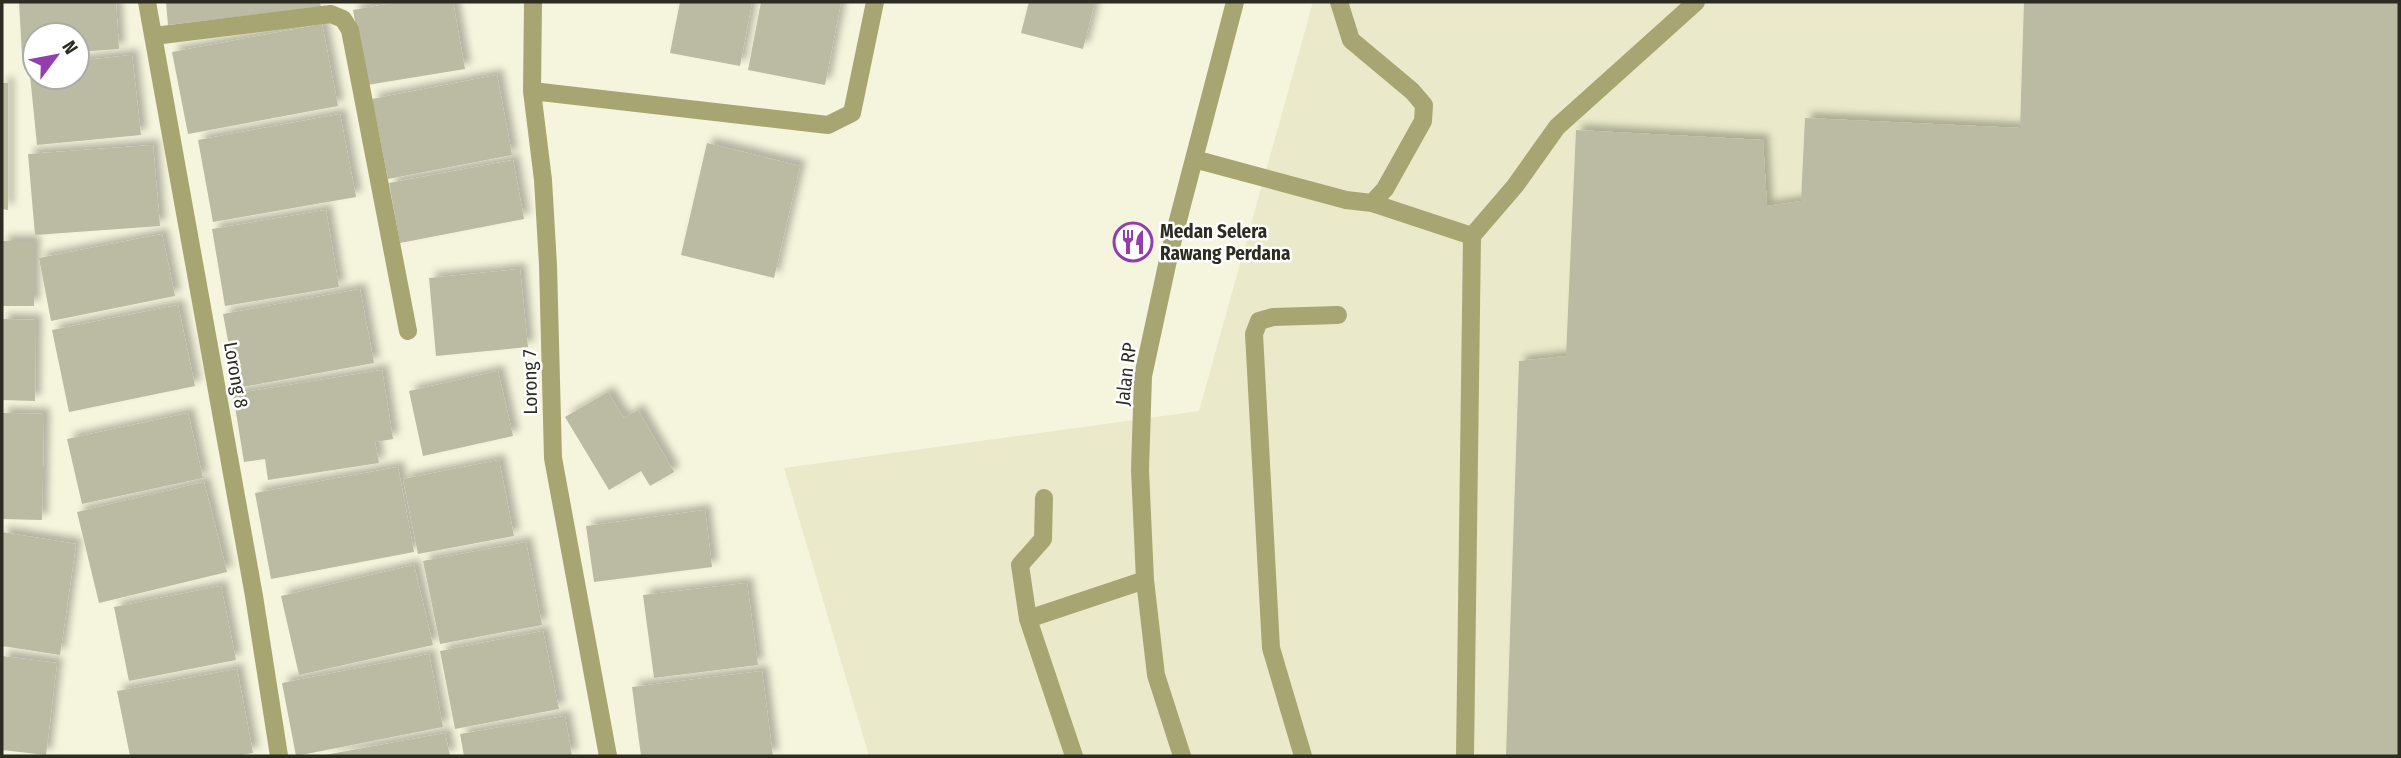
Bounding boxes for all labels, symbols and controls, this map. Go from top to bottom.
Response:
north arrow [21,21,91,91]
text: N [57,36,83,58]
place label: Medan Selera Rawang Perdana [1160,220,1290,265]
restaurant icon: Medan Selera Rawang Perdana [1112,221,1154,263]
street label: Lorong 8 [219,340,253,410]
street label: Jalan RP [1111,341,1141,407]
street label: Lorong 7 [518,349,542,415]

